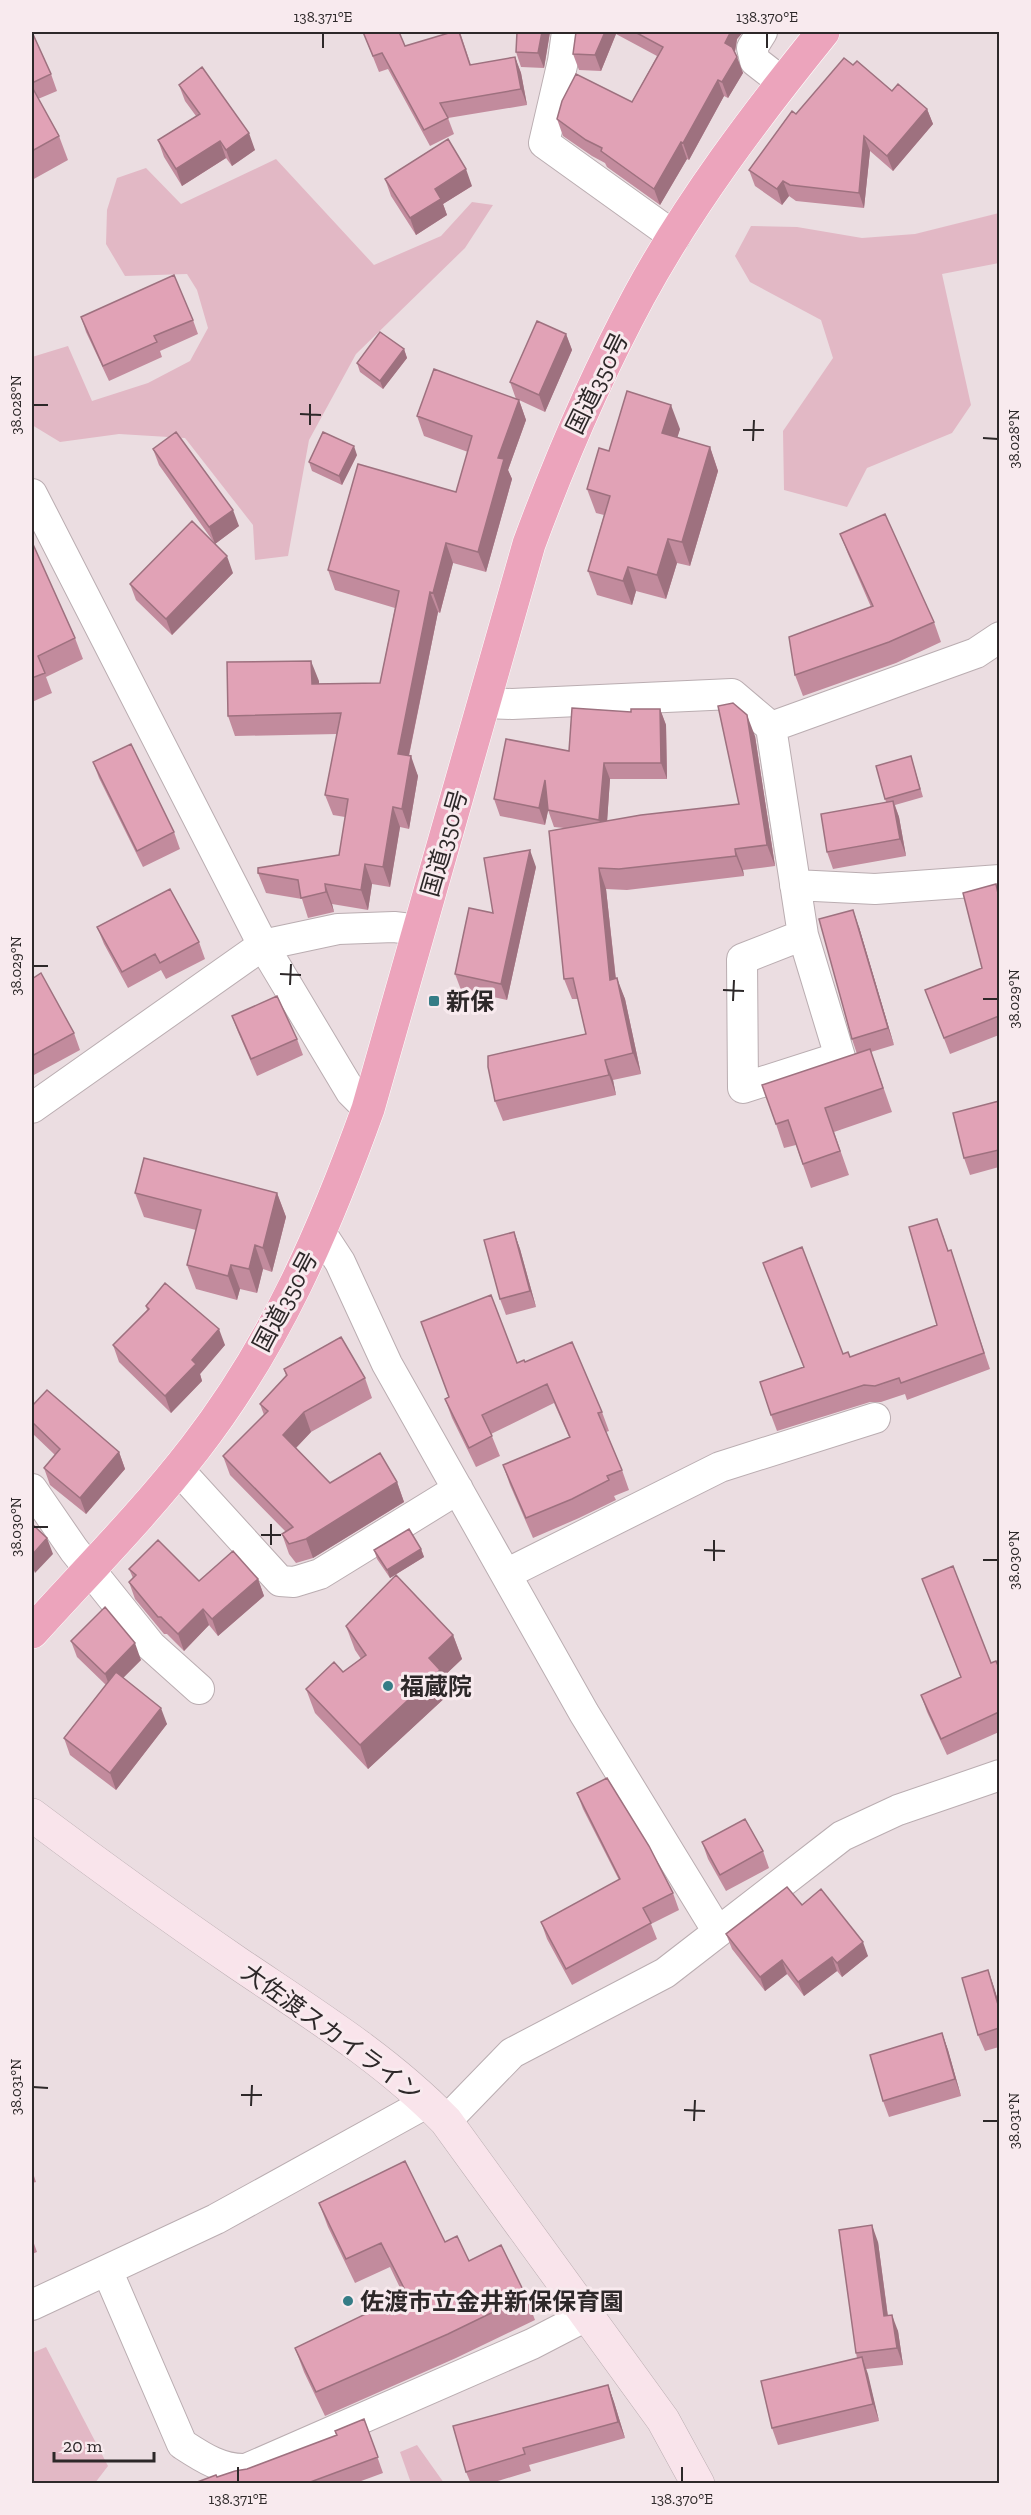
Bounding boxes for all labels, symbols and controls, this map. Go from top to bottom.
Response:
text: 138.371°E [294,8,353,26]
text: 138.370°E [736,8,798,26]
street label: 国道350号 [560,327,634,439]
text: 38.028°N [7,375,25,435]
text: 38.028°N [1005,409,1023,469]
street label: 国道350号 [415,786,473,900]
text: 38.029°N [7,936,25,996]
text: 38.029°N [1005,969,1023,1029]
place label: 新保 [446,987,494,1016]
marker: 新保 [427,994,441,1008]
street label: 国道350号 [246,1246,324,1356]
text: 38.030°N [7,1497,25,1557]
text: 38.030°N [1005,1530,1023,1590]
place label: 福蔵院 [400,1672,472,1701]
marker: 福蔵院 [381,1679,395,1693]
street label: 大佐渡スカイライン [236,1957,428,2107]
text: 38.031°N [7,2059,25,2115]
text: 38.031°N [1005,2093,1023,2149]
place label: 佐渡市立金井新保保育園 [360,2287,624,2316]
marker: 佐渡市立金井新保保育園 [341,2294,355,2308]
scale bar [54,2425,154,2463]
text: 20 m [63,2435,103,2457]
text: 138.371°E [209,2490,268,2508]
text: 138.370°E [651,2490,713,2508]

